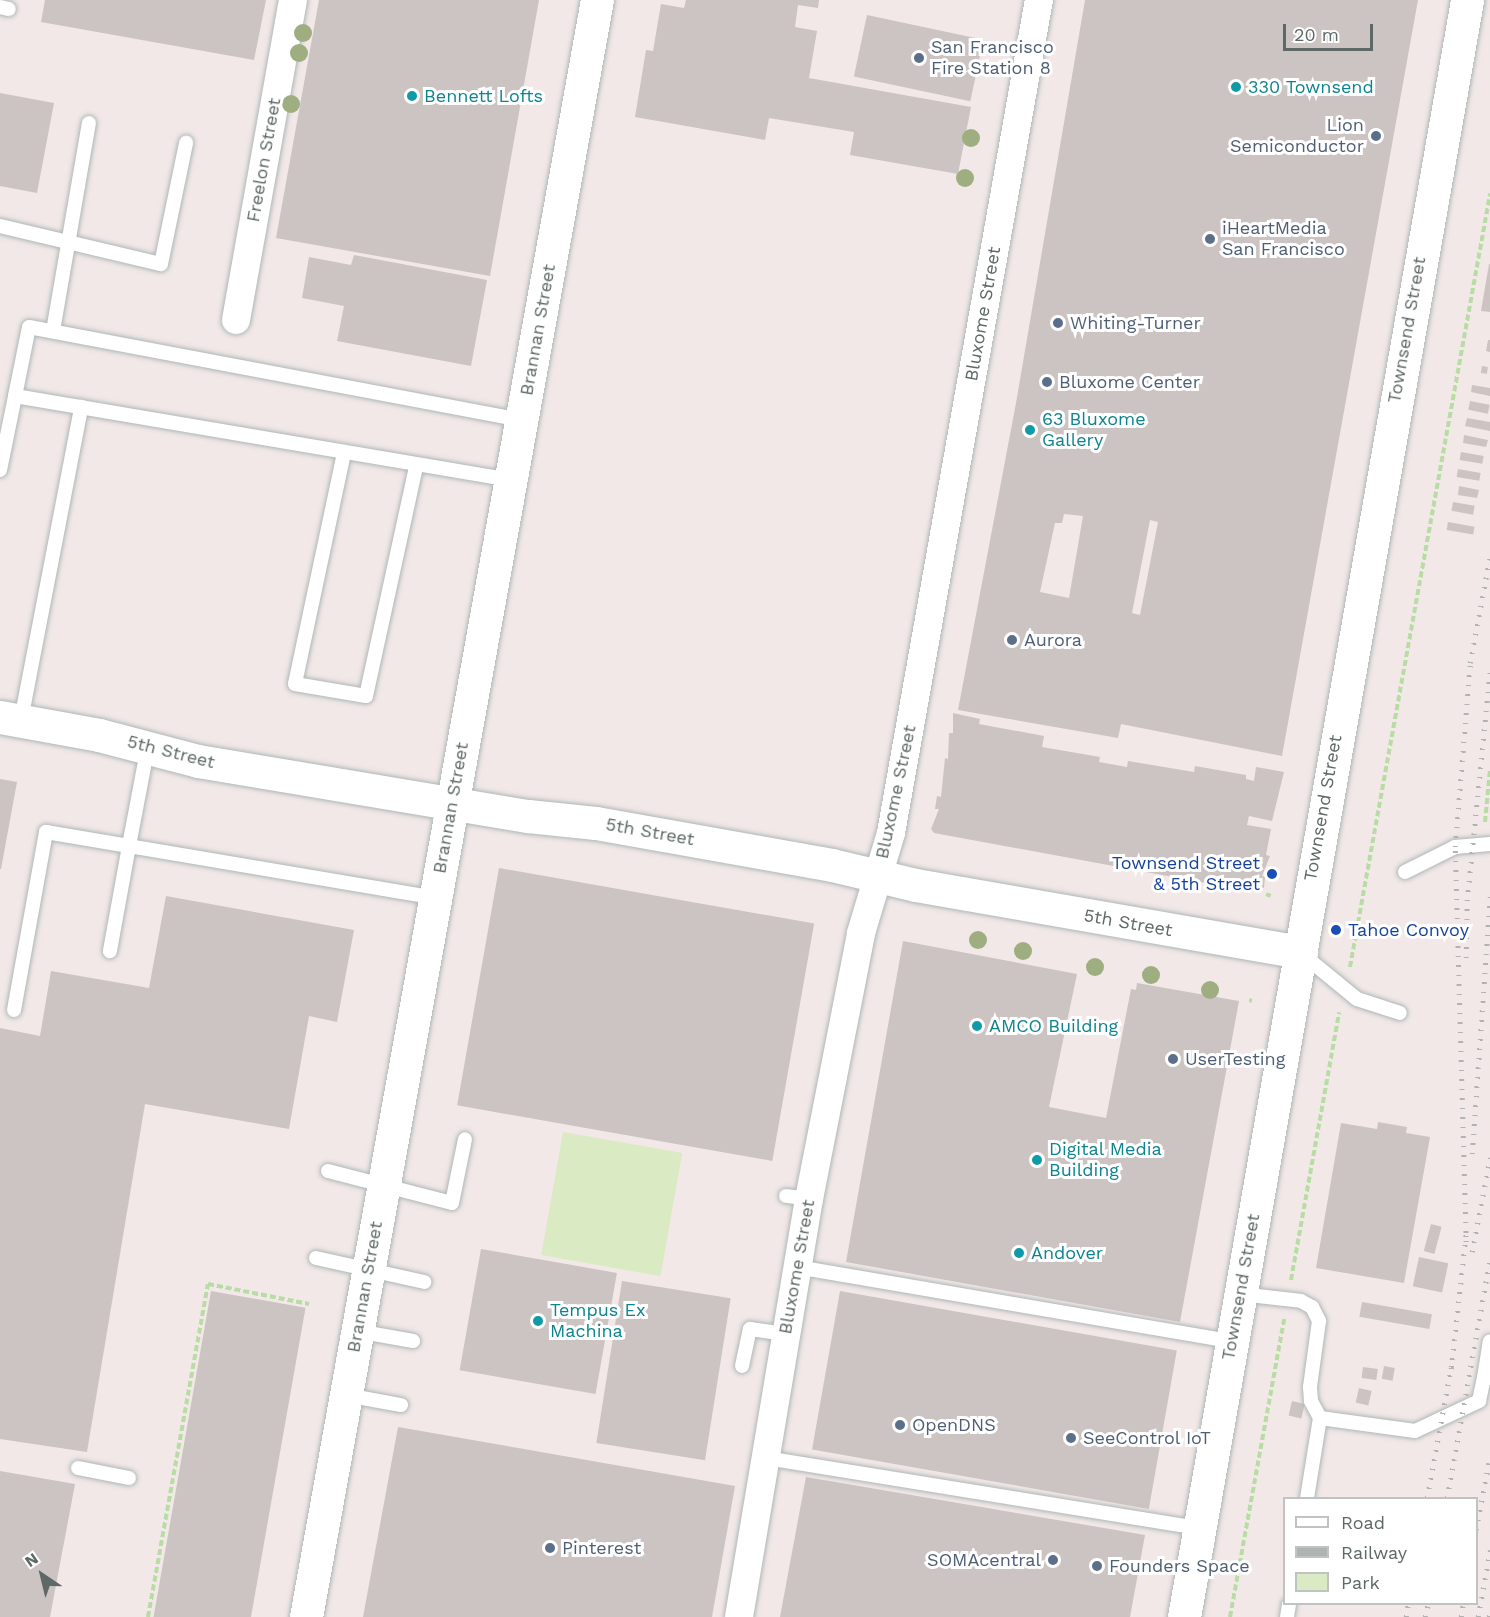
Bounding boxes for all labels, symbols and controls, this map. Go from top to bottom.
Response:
scale bar [1286,12,1376,50]
text: 20 m [1294,24,1339,45]
place label: San Francisco Fire Station 8 [931,37,1054,80]
marker: San Francisco Fire Station 8 [912,51,926,65]
place label: 330 Townsend [1248,76,1374,98]
marker: 330 Townsend [1229,80,1243,94]
place label: Bennett Lofts [424,85,543,107]
marker: Bennett Lofts [405,89,419,103]
street label: Freelon Street [242,96,286,224]
place label: Lion Semiconductor [1230,115,1364,158]
marker: Lion Semiconductor [1369,129,1383,143]
place label: iHeartMedia San Francisco [1222,218,1345,260]
marker: iHeartMedia San Francisco [1203,232,1217,246]
street label: Bluxome Street [961,245,1005,383]
street label: Townsend Street [1383,255,1431,405]
street label: Brannan Street [516,263,560,397]
place label: Whiting-Turner [1070,312,1201,334]
marker: Whiting-Turner [1051,316,1065,330]
place label: Bluxome Center [1059,371,1200,393]
marker: Bluxome Center [1040,375,1054,389]
place label: 63 Bluxome Gallery [1042,409,1146,452]
marker: 63 Bluxome Gallery [1023,423,1037,437]
place label: Aurora [1024,629,1082,651]
marker: Aurora [1005,633,1019,647]
street label: Bluxome Street [871,723,921,861]
street label: 5th Street [125,731,217,773]
street label: Townsend Street [1299,733,1347,883]
street label: Brannan Street [429,741,473,875]
street label: 5th Street [604,814,696,850]
place label: Townsend Street & 5th Street [1112,853,1260,896]
marker: Townsend Street & 5th Street [1265,867,1279,881]
street label: 5th Street [1082,905,1174,941]
place label: Tahoe Convoy [1348,919,1469,941]
marker: Tahoe Convoy [1329,923,1343,937]
place label: AMCO Building [989,1015,1118,1037]
marker: AMCO Building [970,1019,984,1033]
place label: UserTesting [1185,1048,1285,1070]
marker: UserTesting [1166,1052,1180,1066]
place label: Digital Media Building [1049,1139,1162,1182]
marker: Digital Media Building [1030,1153,1044,1167]
street label: Bluxome Street [775,1198,819,1336]
street label: Townsend Street [1217,1212,1265,1362]
street label: Brannan Street [343,1220,387,1354]
place label: Andover [1031,1242,1103,1264]
marker: Andover [1012,1246,1026,1260]
place label: Tempus Ex Machina [550,1300,646,1342]
marker: Tempus Ex Machina [531,1314,545,1328]
place label: OpenDNS [912,1414,996,1436]
marker: OpenDNS [893,1418,907,1432]
place label: SeeControl IoT [1083,1427,1211,1449]
marker: SeeControl IoT [1064,1431,1078,1445]
legend [1283,1497,1478,1605]
text: Road [1341,1512,1385,1533]
place label: Pinterest [562,1537,641,1559]
marker: Pinterest [543,1541,557,1555]
text: Railway [1341,1542,1407,1563]
north arrow [12,1545,72,1605]
text: N [21,1549,42,1571]
place label: SOMAcentral [927,1549,1041,1571]
marker: SOMAcentral [1046,1553,1060,1567]
place label: Founders Space [1109,1555,1250,1577]
marker: Founders Space [1090,1559,1104,1573]
text: Park [1341,1572,1380,1593]

